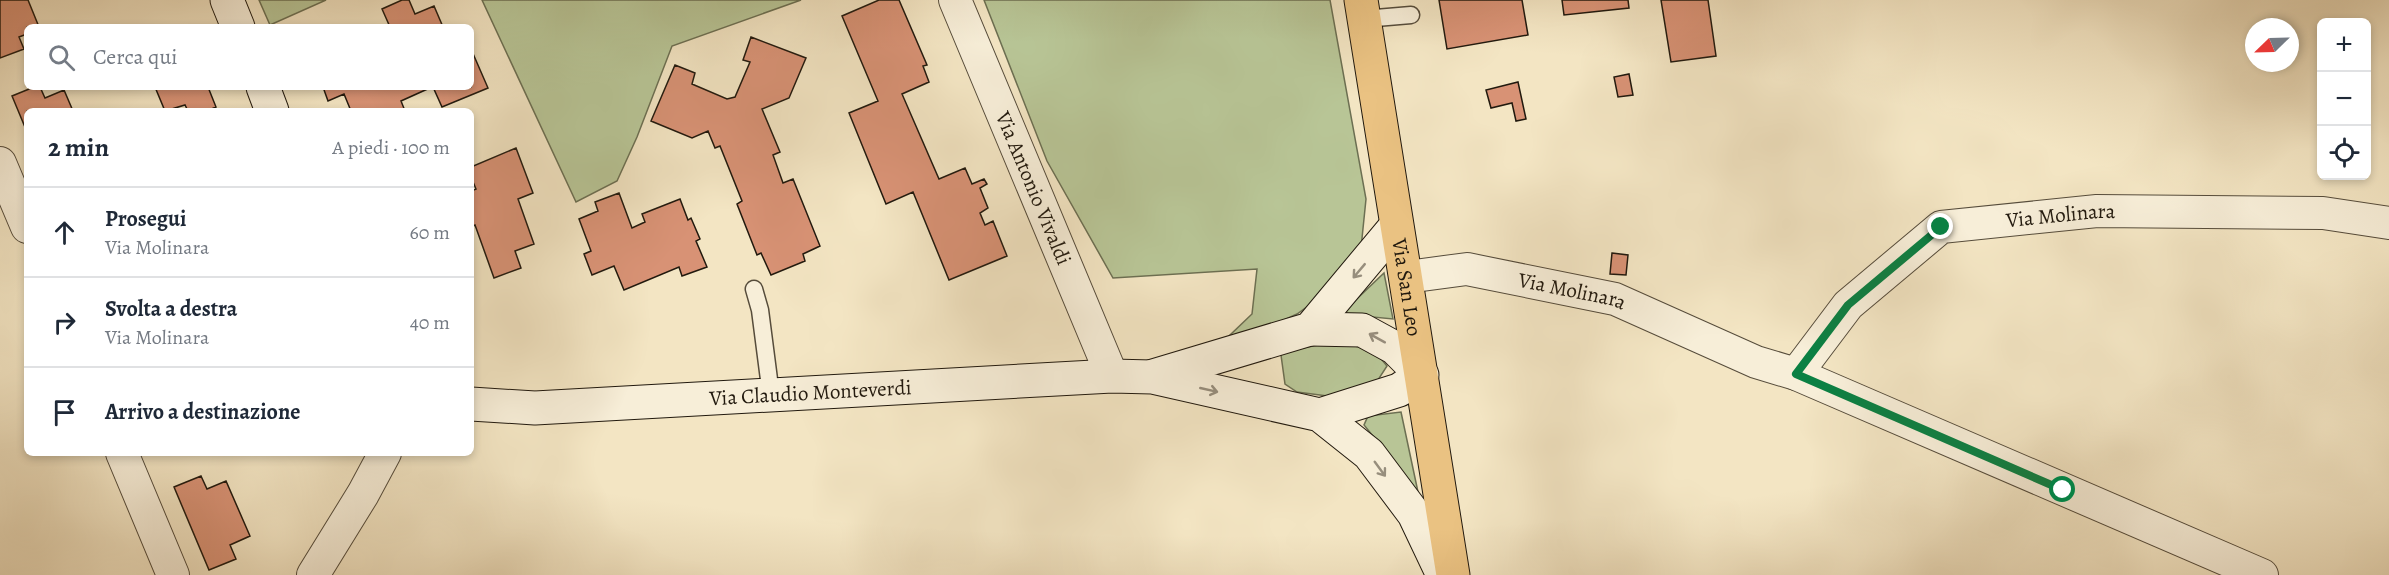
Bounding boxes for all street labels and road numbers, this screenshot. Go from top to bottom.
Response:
street label: Via Antonio Vivaldi [989,106,1078,269]
street label: Via Molinara [2004,197,2116,234]
street label: Via San Leo [1385,235,1429,338]
street label: Via Molinara [1515,266,1631,316]
street label: Via Claudio Monteverdi [708,373,912,412]

